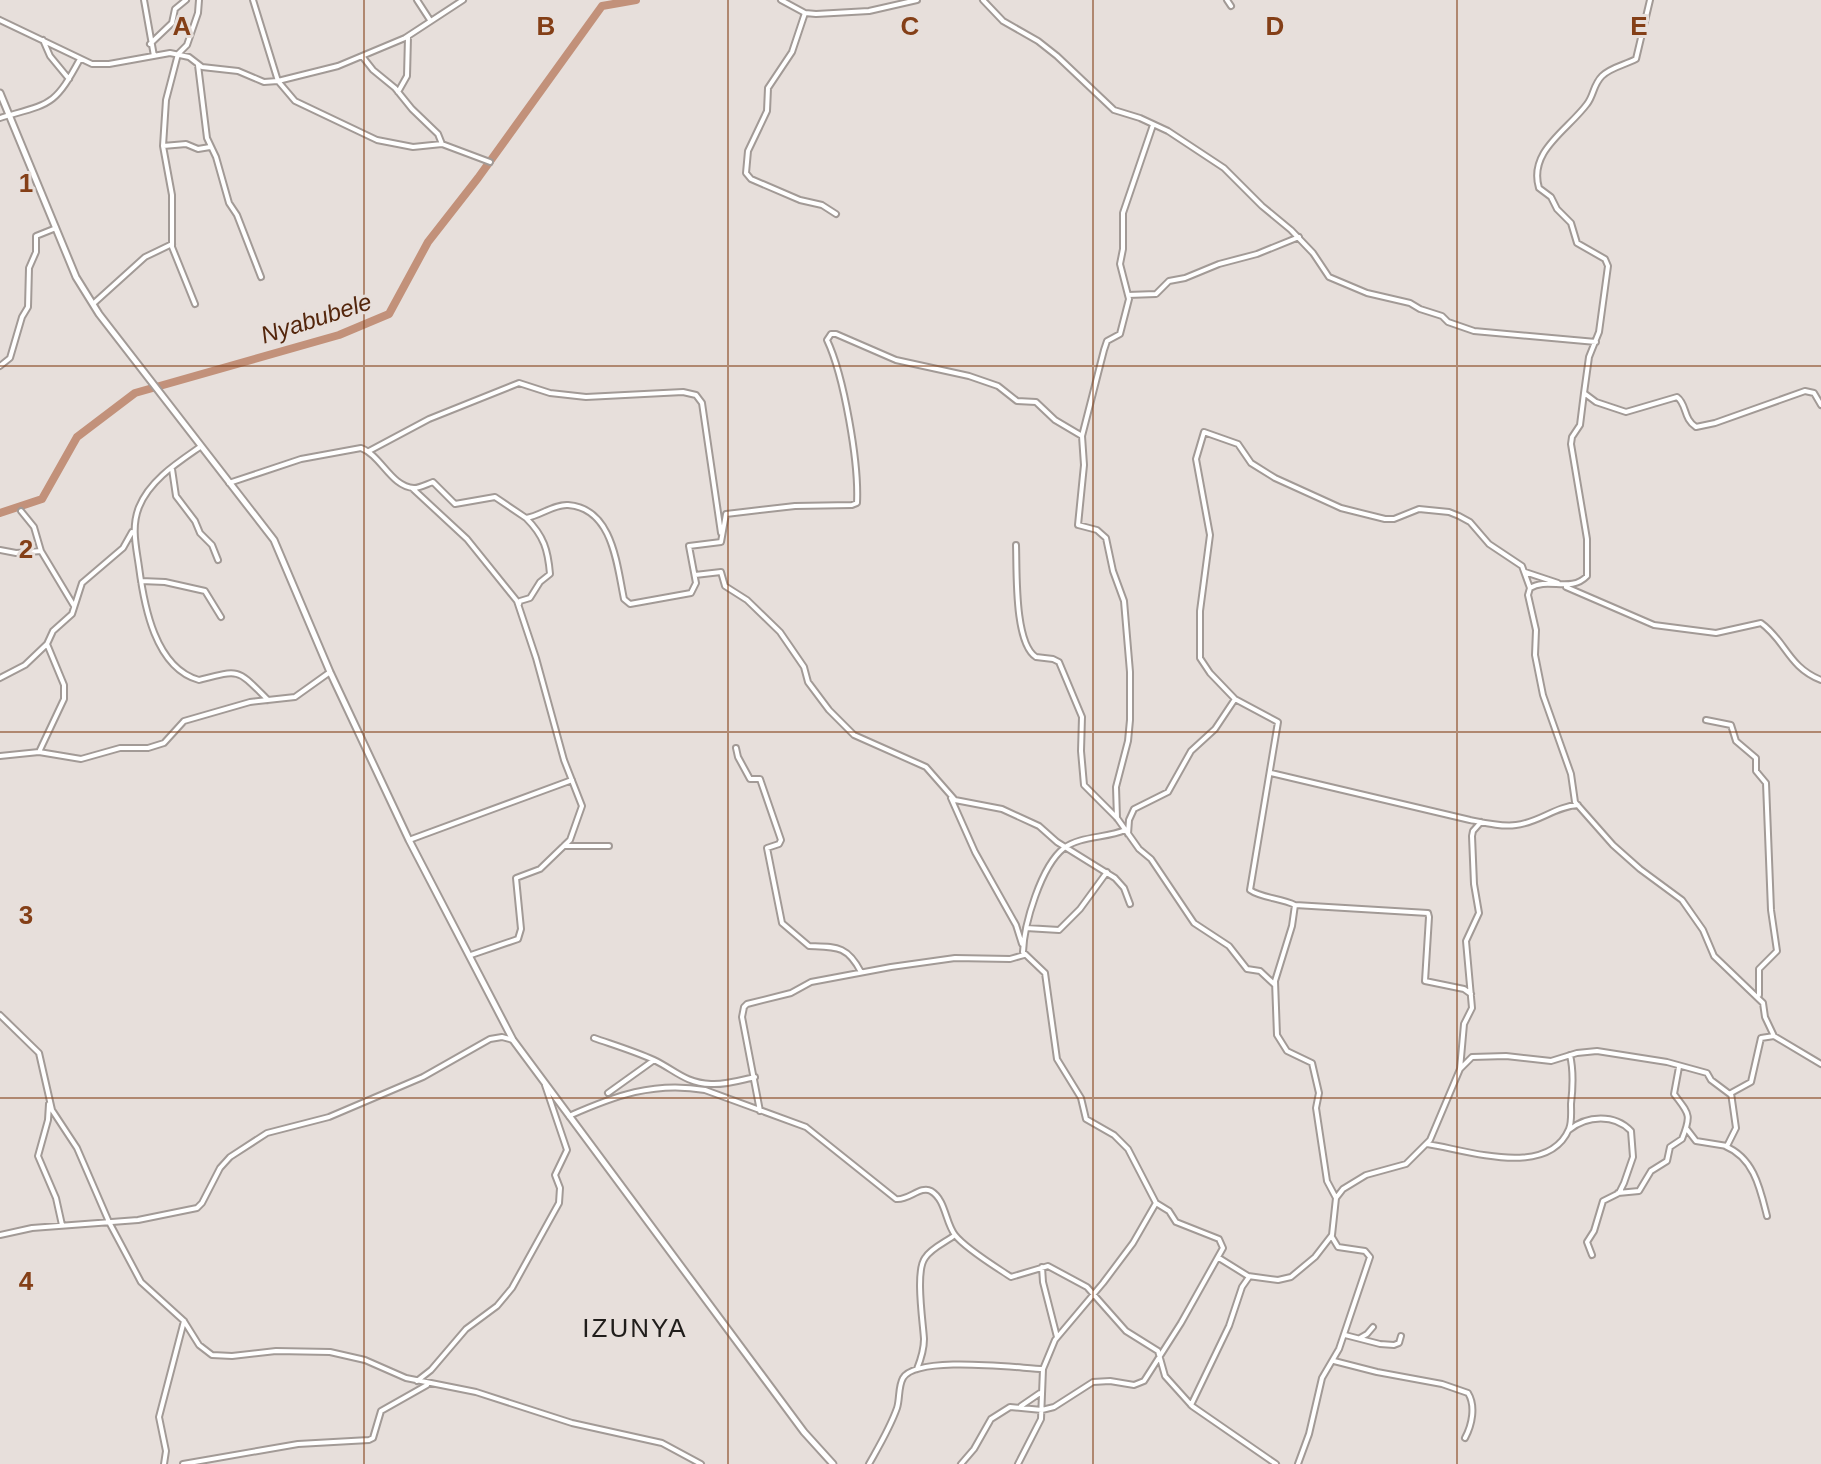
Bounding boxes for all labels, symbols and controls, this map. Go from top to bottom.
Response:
text: A [173,11,192,41]
text: B [537,11,555,41]
text: C [901,11,920,41]
text: D [1266,11,1284,41]
text: E [1630,11,1648,41]
text: 1 [19,168,33,198]
water label: Nyabubele [257,287,375,349]
text: 2 [19,534,33,564]
text: 3 [19,900,33,930]
text: 4 [19,1266,34,1296]
district label: IZUNYA [582,1313,688,1343]

